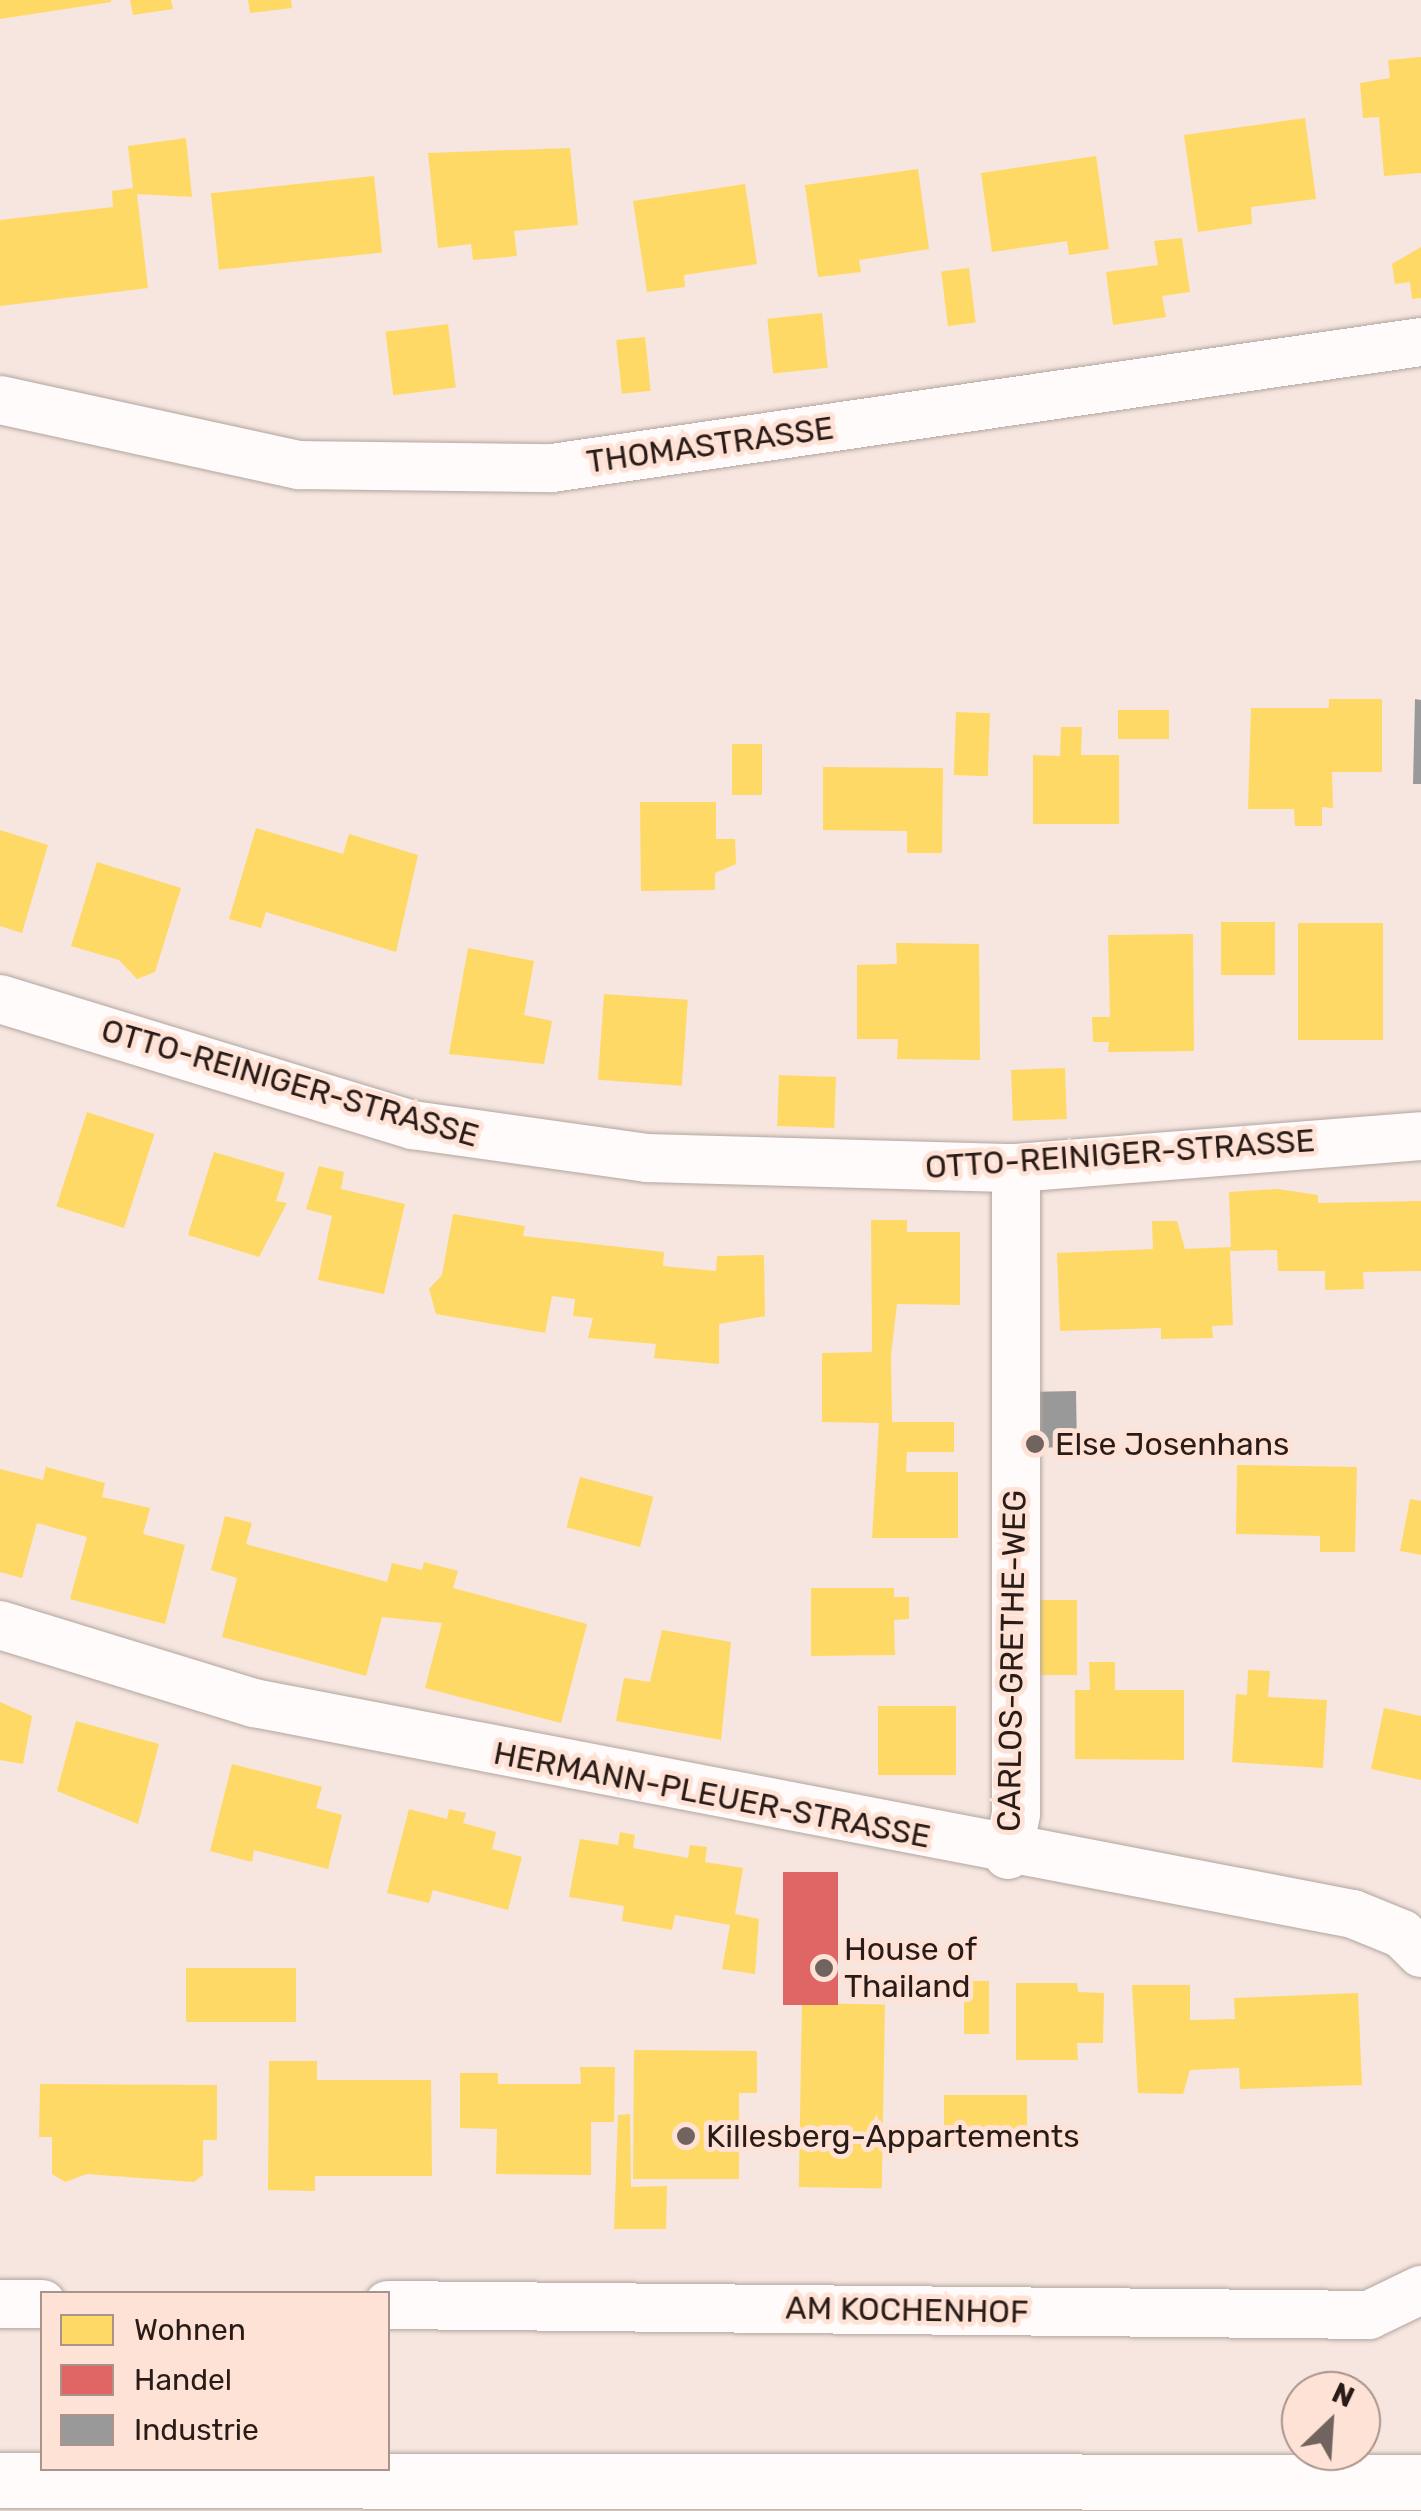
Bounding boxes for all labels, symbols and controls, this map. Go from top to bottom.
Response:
street label: THOMASTRASSE [584,409,836,481]
street label: OTTO-REINIGER-STRASSE [97,1011,483,1155]
street label: OTTO-REINIGER-STRASSE [924,1121,1316,1187]
place label: Else Josenhans [1055,1425,1289,1463]
marker: Else Josenhans [1024,1433,1046,1455]
street label: CARLOS-GRETHE-WEG [990,1490,1034,1832]
street label: HERMANN-PLEUER-STRASSE [490,1734,934,1856]
place label: House of Thailand [844,1931,977,2006]
marker: House of Thailand [813,1957,835,1979]
place label: Killesberg-Appartements [706,2117,1080,2155]
marker: Killesberg-Appartements [675,2125,697,2147]
street label: AM KOCHENHOF [785,2289,1029,2331]
legend [40,2291,390,2471]
text: Wohnen [134,2312,246,2348]
text: Handel [134,2362,232,2398]
north arrow [1281,2371,1381,2471]
text: N [1327,2376,1359,2414]
text: Industrie [134,2412,259,2448]

